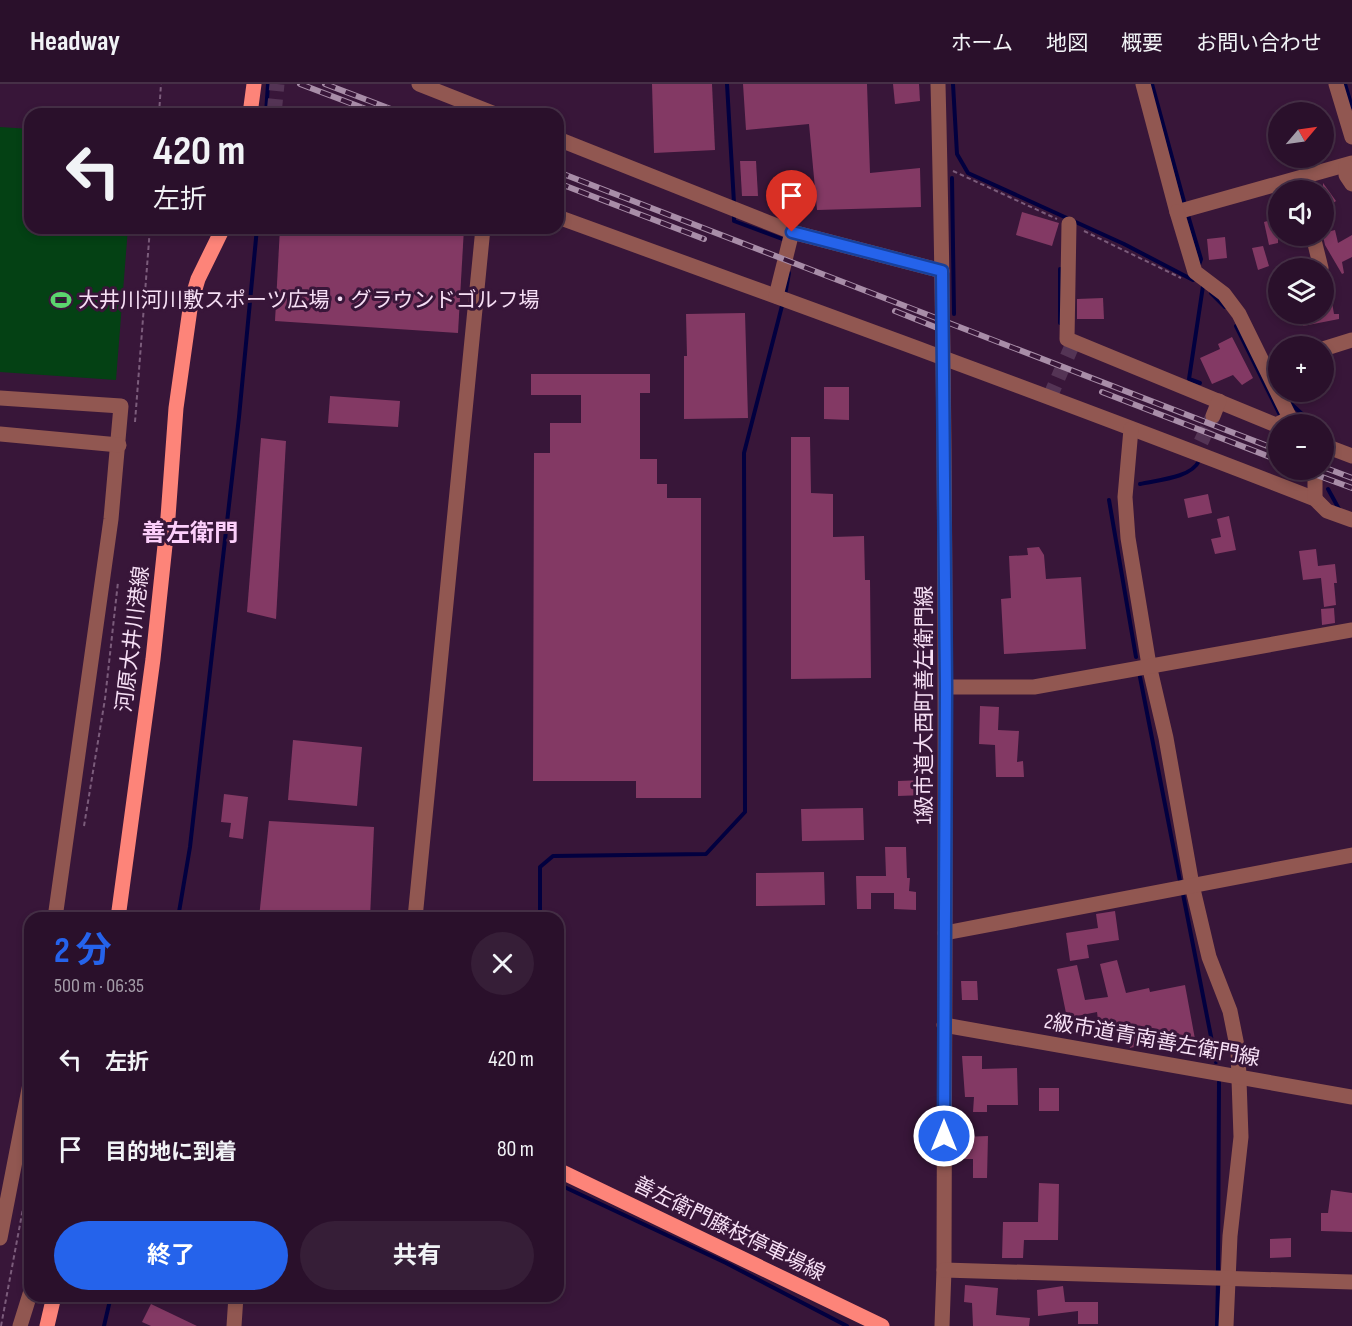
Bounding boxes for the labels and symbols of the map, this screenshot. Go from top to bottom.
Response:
north arrow [1268,102,1334,168]
pin [766,170,817,232]
sports icon: 大井川河川敷スポーツ広場・グラウンドゴルフ場 [49,288,73,312]
place label: 大井川河川敷スポーツ広場・グラウンドゴルフ場 [78,288,540,313]
district label: 善左衛門 [142,519,238,548]
street label: 河原大井川港線 [112,565,154,713]
street label: 1級市道大西町善左衛門線 [912,586,937,824]
street label: 2級市道青南善左衛門線 [1042,1009,1262,1071]
position arrow [912,1104,976,1168]
street label: 善左衛門藤枝停車場線 [629,1172,829,1286]

